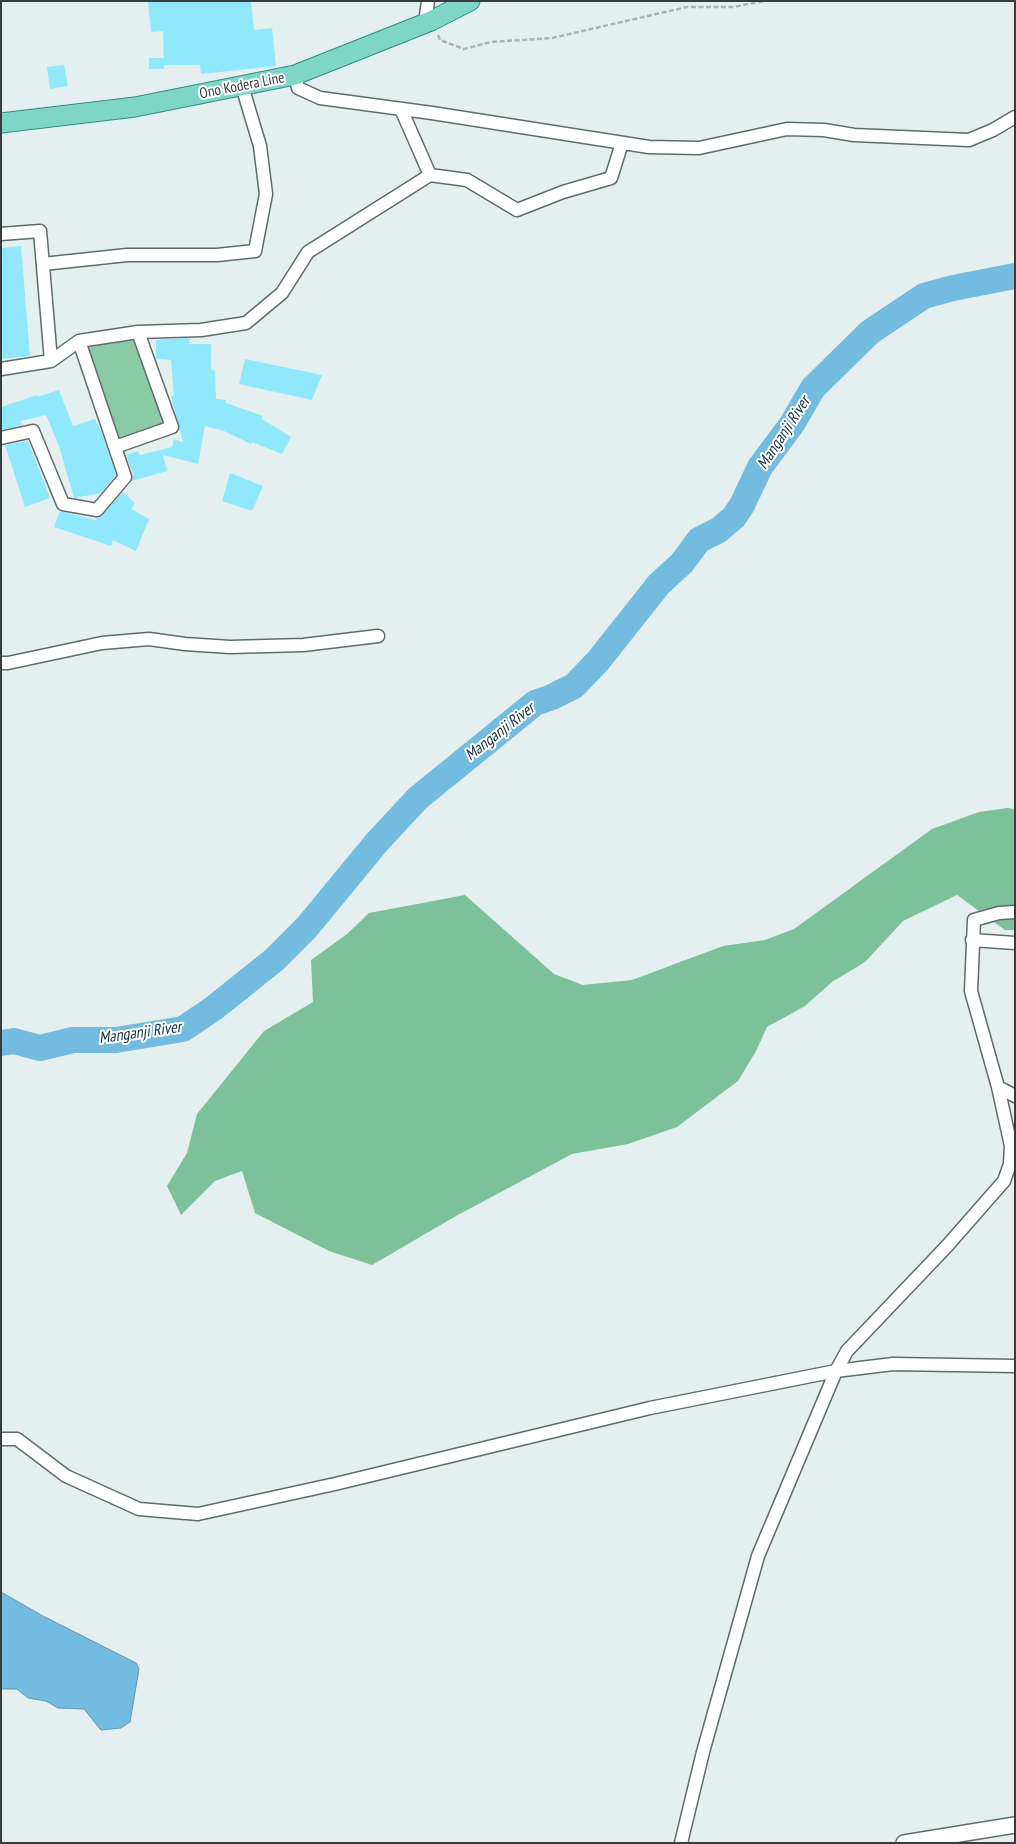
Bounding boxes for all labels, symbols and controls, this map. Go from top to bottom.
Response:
street label: Ono Kodera Line [198,69,286,103]
water label: Manganji River [753,393,815,473]
water label: Manganji River [462,699,538,765]
water label: Manganji River [98,1018,182,1048]

